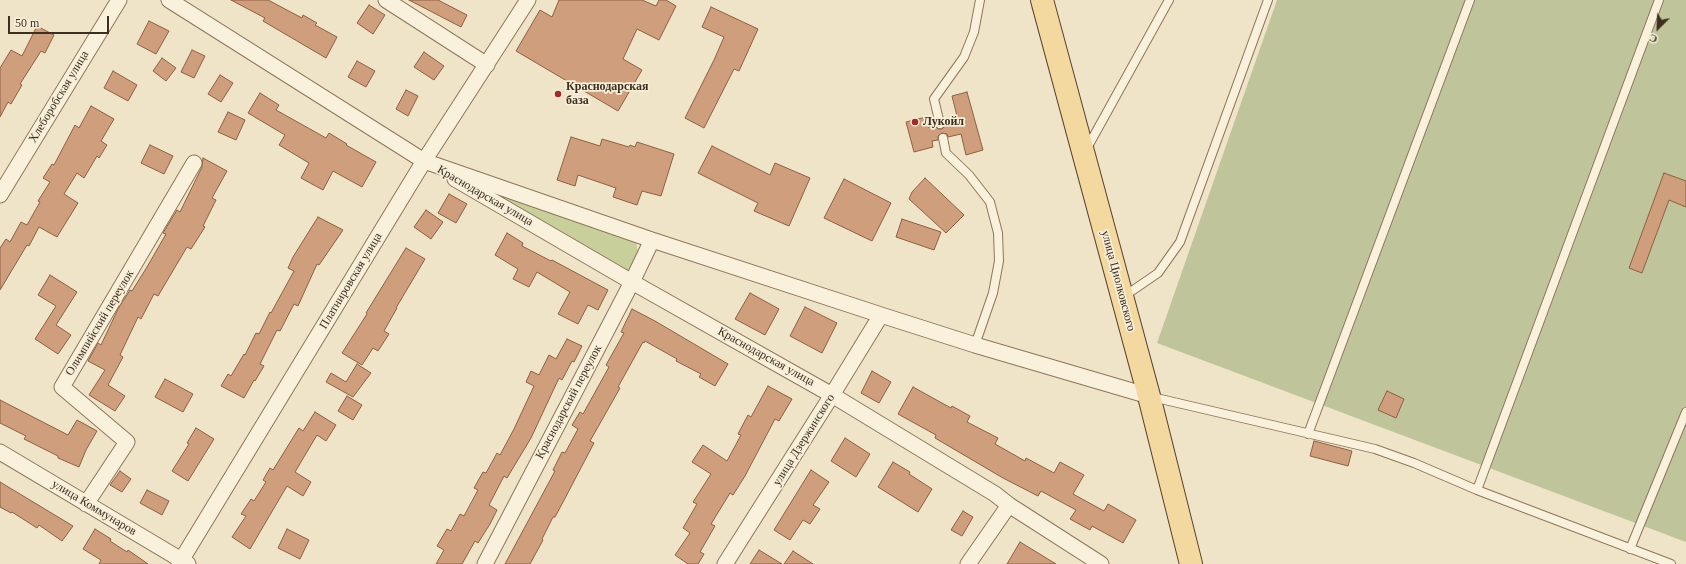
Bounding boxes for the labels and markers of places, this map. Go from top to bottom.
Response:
place label: Краснодарская база [566,80,649,108]
marker: Краснодарская база [553,89,563,99]
place label: Лукойл [923,115,964,129]
marker: Лукойл [910,117,920,127]

